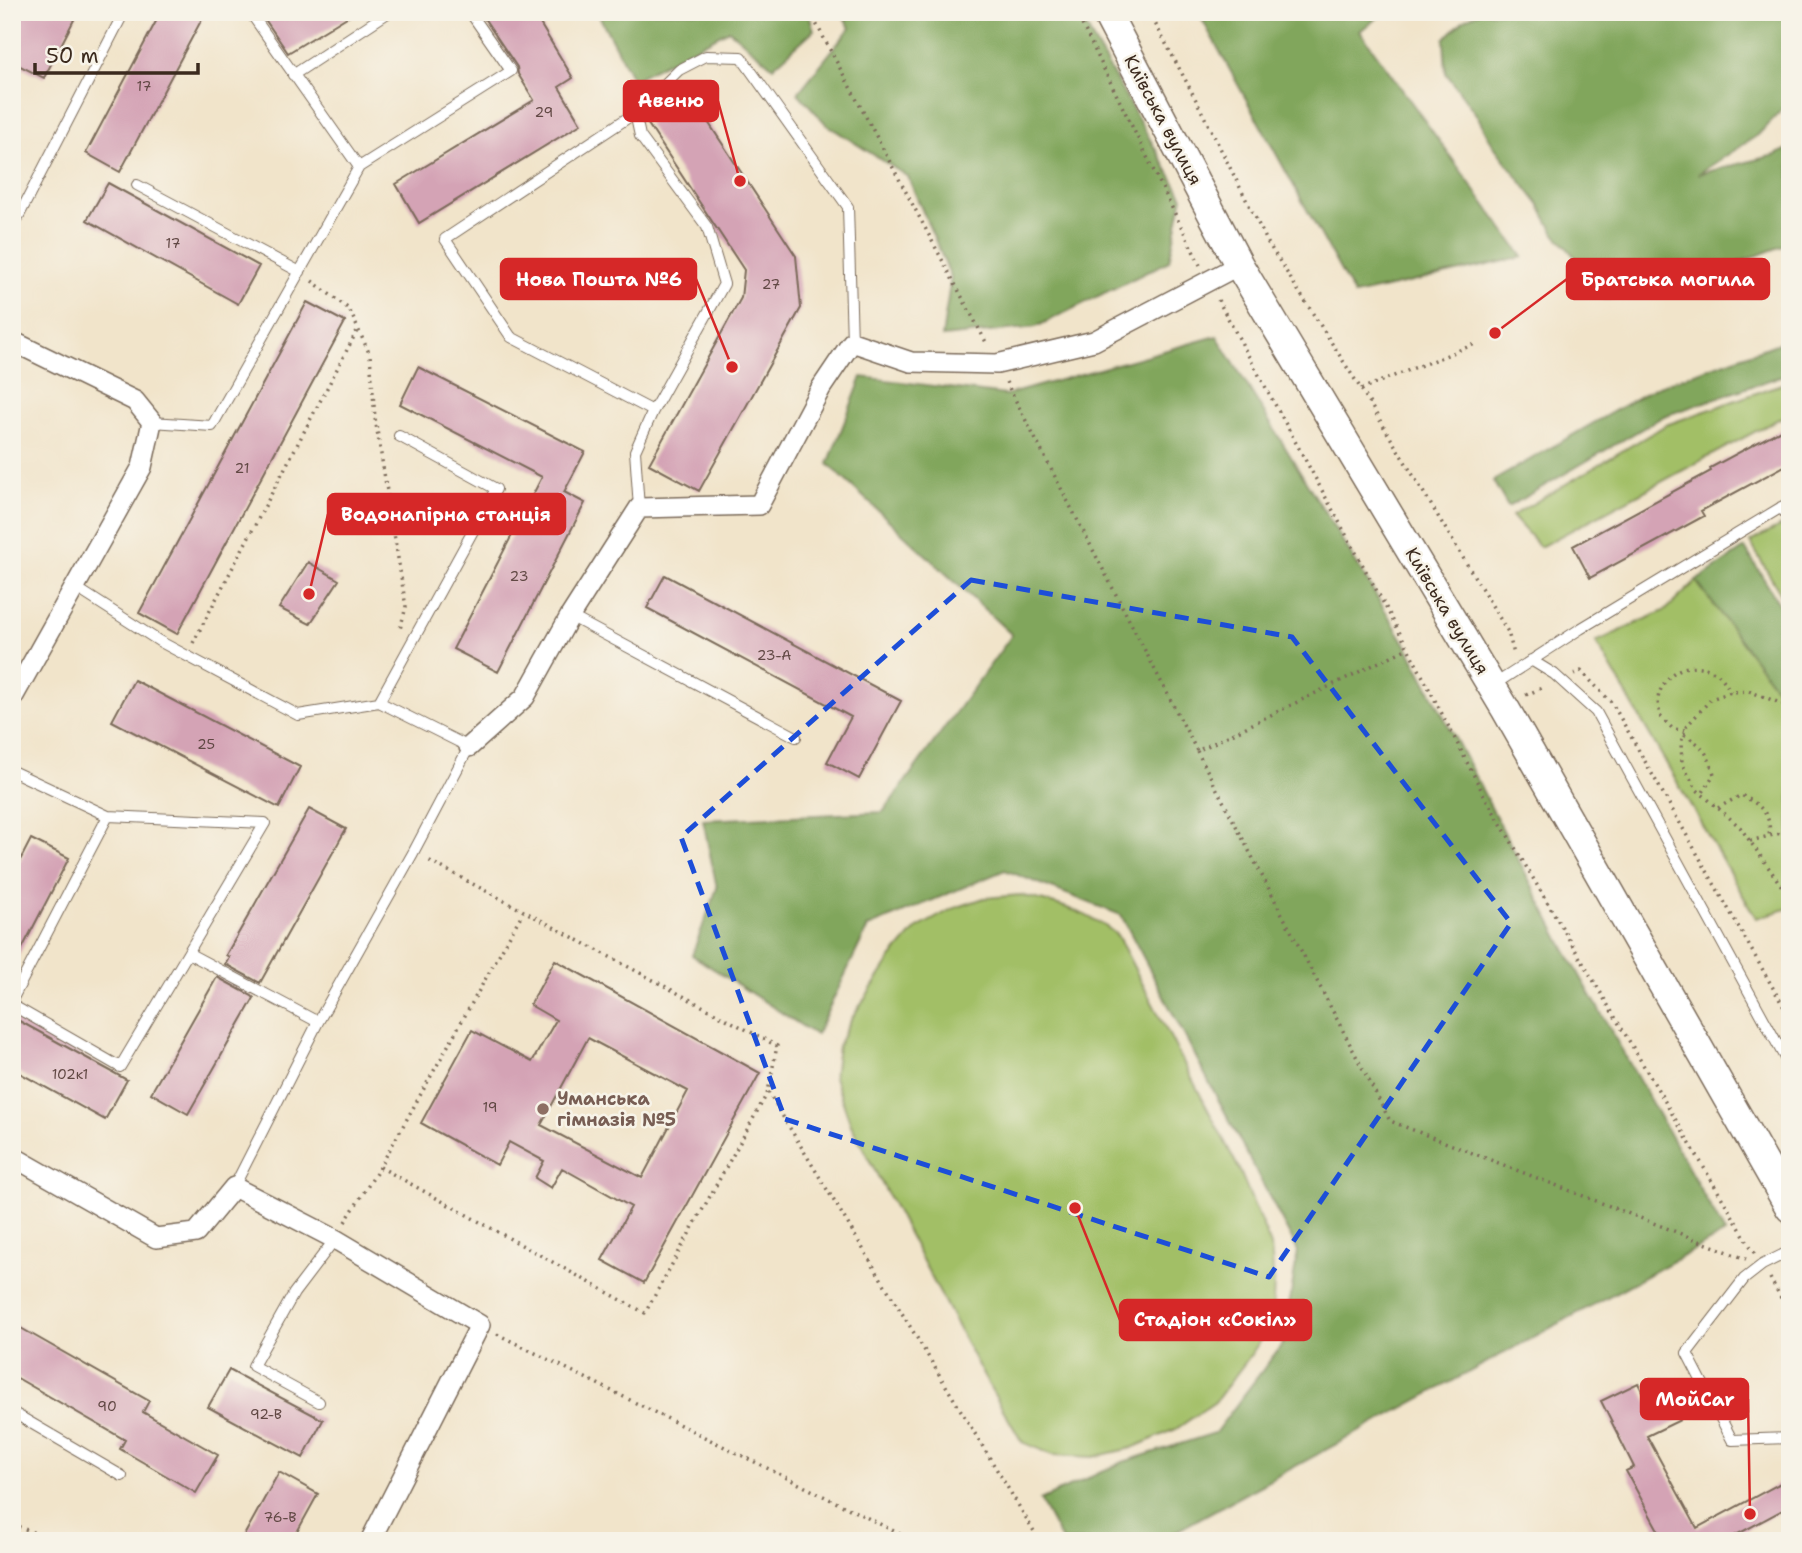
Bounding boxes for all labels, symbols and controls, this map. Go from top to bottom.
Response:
scale bar [35,32,198,76]
text: 50 m [46,42,99,70]
street label: Київська вулиця [1119,51,1207,189]
house number: 17 [137,77,151,95]
callout: Авеню [624,81,718,121]
text: Авеню [638,88,704,113]
house number: 29 [535,103,553,121]
house number: 17 [166,234,180,252]
callout: Нова Пошта №6 [501,259,696,299]
callout: Братська могила [1567,259,1769,299]
text: Нова Пошта №6 [516,267,682,292]
text: Братська могила [1581,267,1755,292]
house number: 27 [762,275,780,293]
house number: 21 [235,459,249,477]
callout: Водонапірна станція [328,494,565,534]
text: Водонапірна станція [341,502,551,527]
street label: Київська вулиця [1400,543,1494,679]
house number: 23 [510,567,528,585]
house number: 23-А [757,646,791,664]
house number: 25 [197,735,215,753]
house number: 102к1 [52,1065,88,1083]
place label: Уманська гімназія №5 [557,1087,676,1132]
house number: 19 [482,1098,498,1116]
marker: Уманська гімназія №5 [535,1101,551,1117]
callout: Стадіон «Сокіл» [1120,1300,1311,1340]
text: Стадіон «Сокіл» [1134,1307,1296,1332]
callout: МойCar [1641,1379,1748,1419]
text: МойCar [1655,1387,1735,1412]
house number: 90 [97,1397,117,1415]
house number: 92-В [250,1405,282,1423]
house number: 76-В [264,1508,296,1526]

